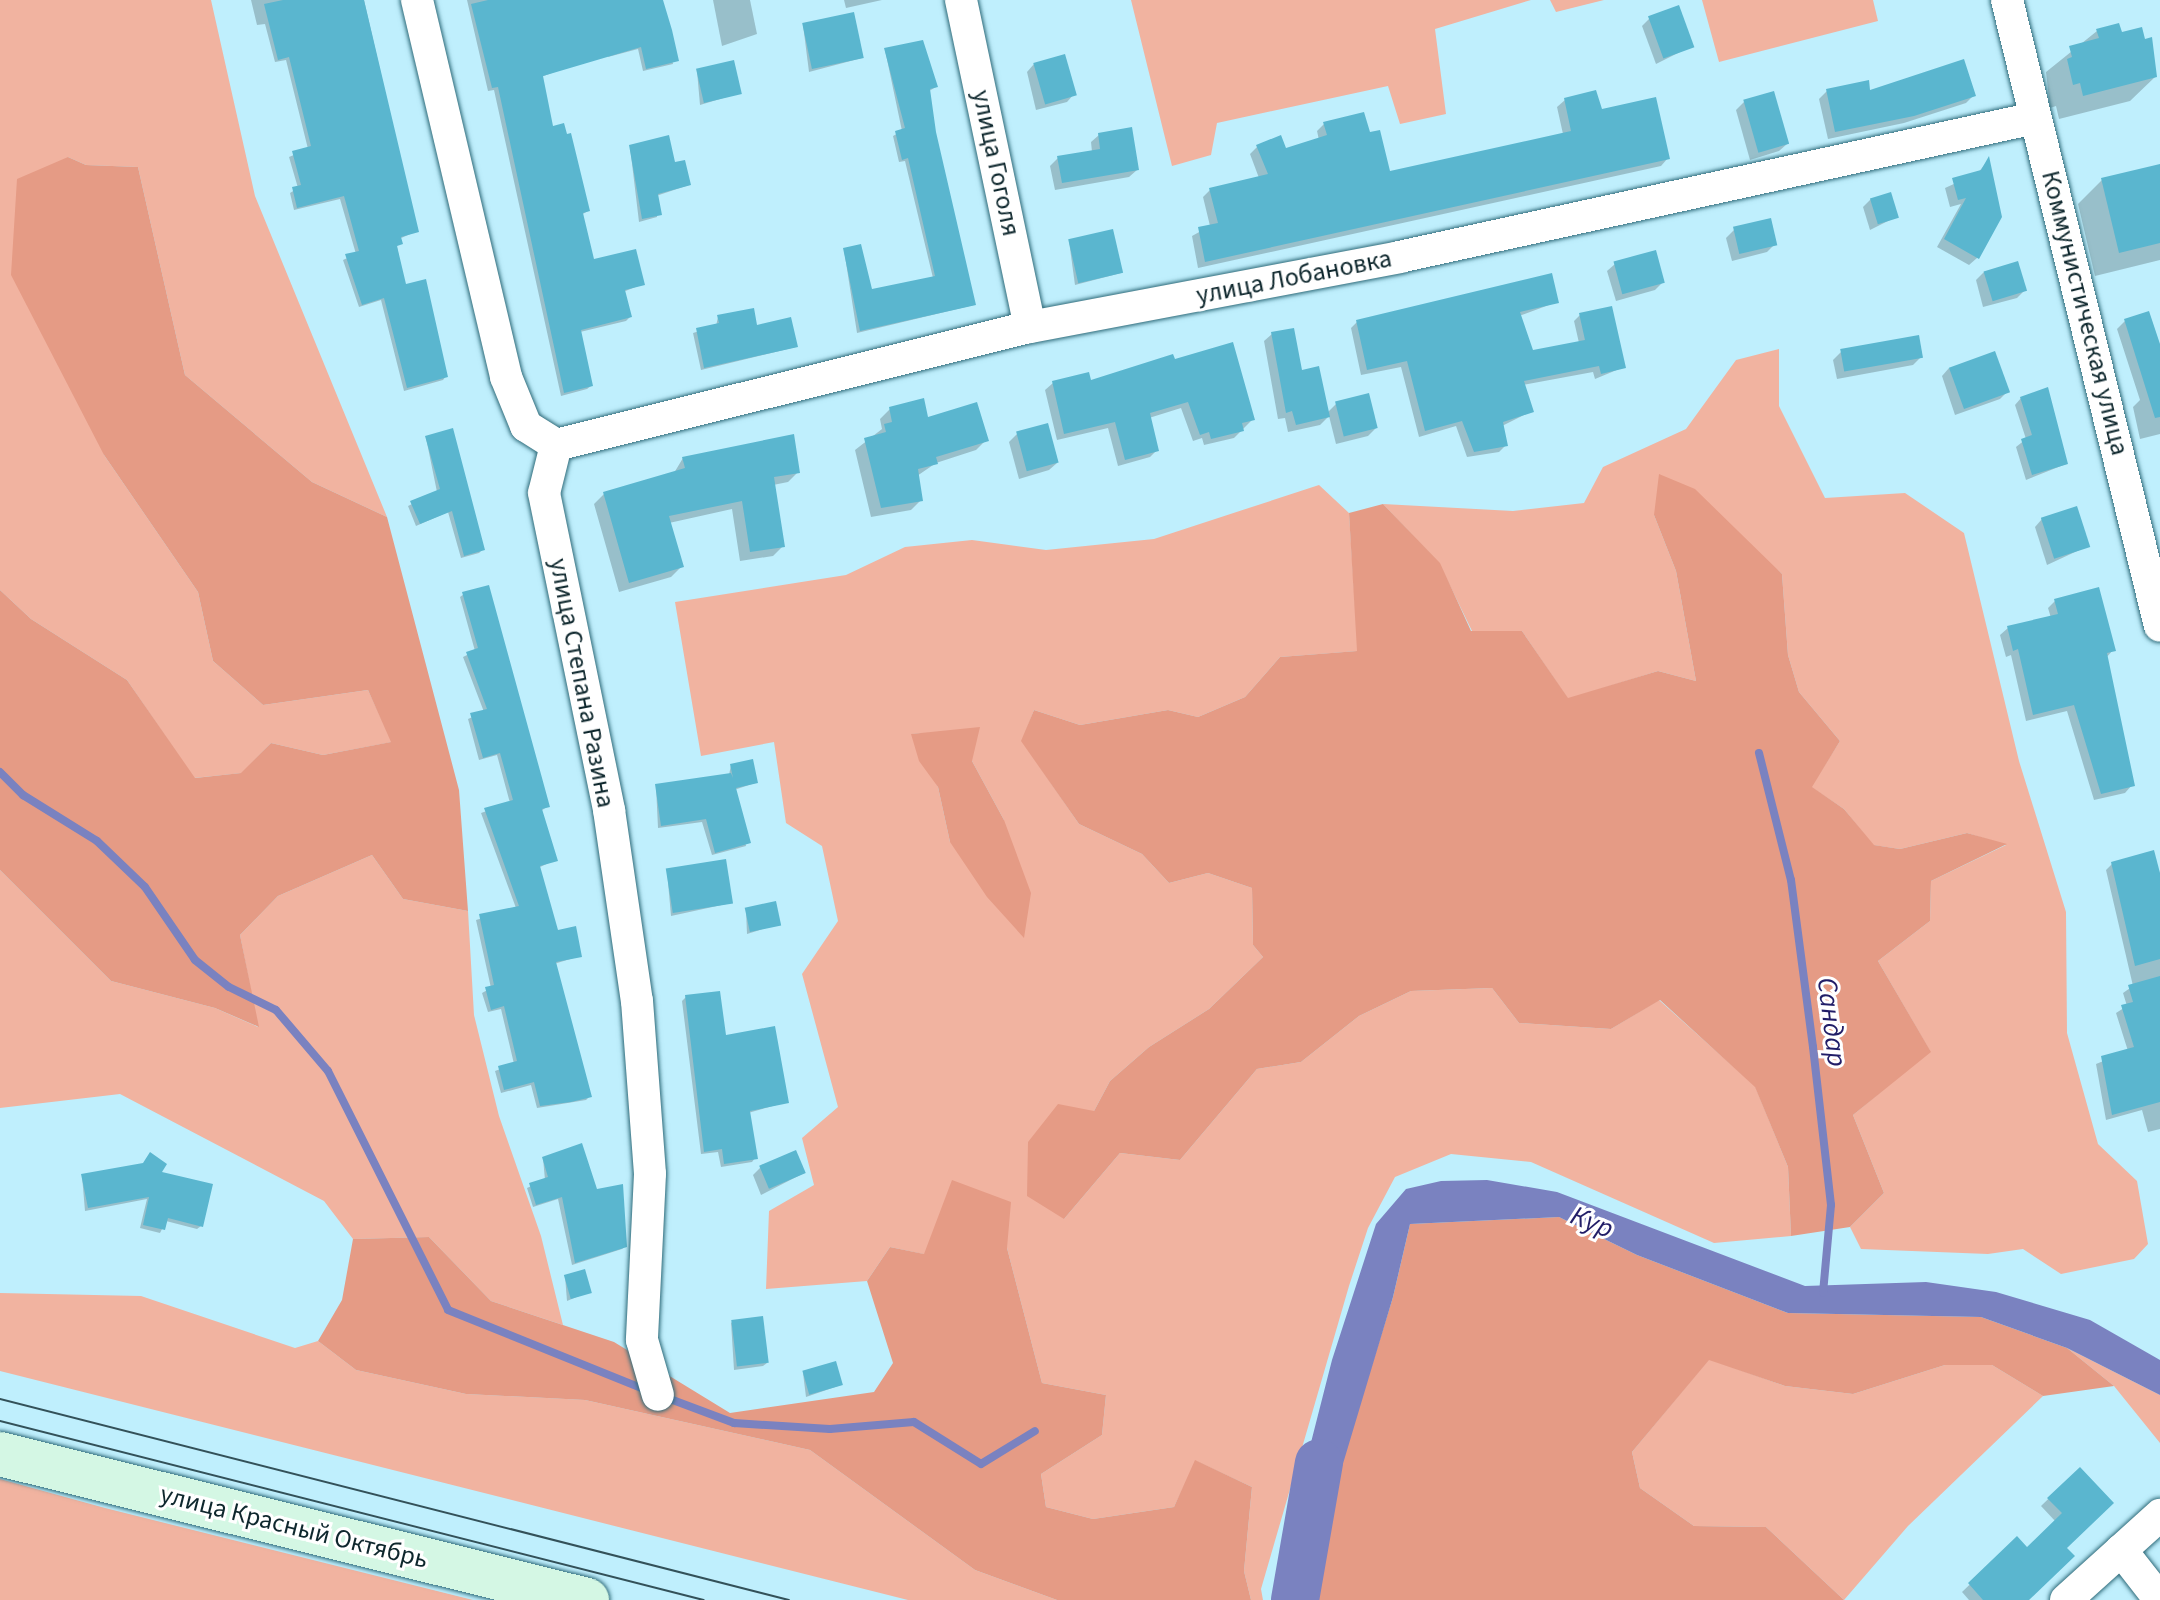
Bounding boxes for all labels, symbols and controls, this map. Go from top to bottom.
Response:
street label: улица Гоголя [965,87,1027,239]
street label: Коммунистическая улица [2035,168,2135,458]
street label: улица Лобановка [1194,243,1394,311]
street label: улица Степана Разина [543,556,621,810]
water label: Сандар [1810,975,1854,1069]
water label: Кур [1566,1198,1618,1246]
street label: улица Красный Октябрь [157,1479,431,1575]

